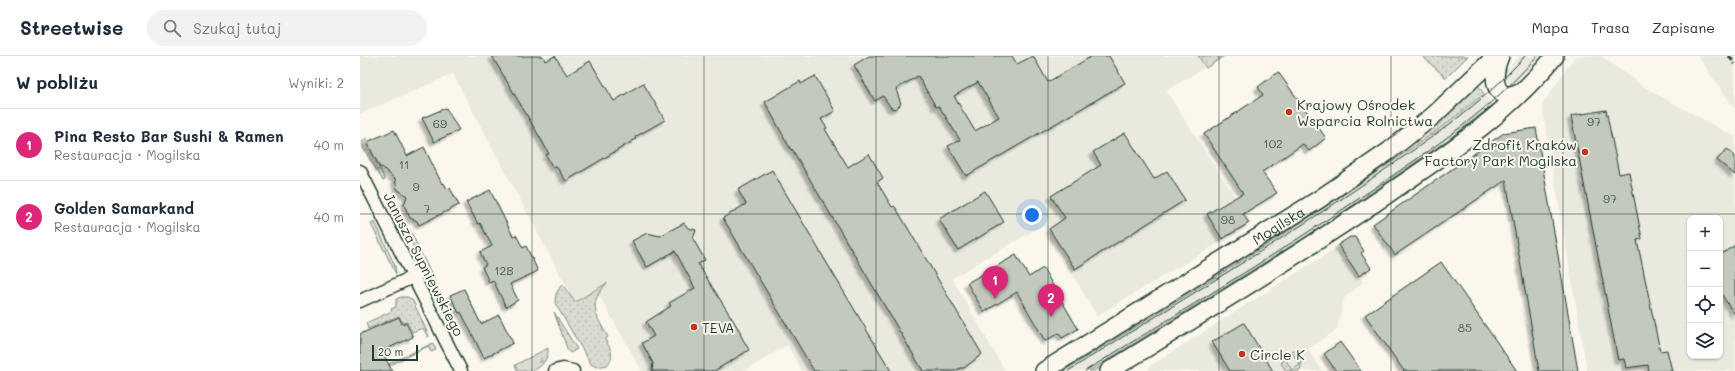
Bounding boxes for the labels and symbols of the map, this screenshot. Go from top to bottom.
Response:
place label: Krajowy Ośrodek Wsparcia Rolnictwa [1297,95,1433,130]
marker: Krajowy Ośrodek Wsparcia Rolnictwa [1284,107,1294,117]
house number: 97 [1587,113,1601,129]
house number: 69 [433,115,447,131]
house number: 102 [1263,135,1283,151]
place label: Zdrofit Kraków Factory Park Mogilska [1424,135,1577,170]
marker: Zdrofit Kraków Factory Park Mogilska [1580,147,1590,157]
house number: 11 [399,156,409,172]
house number: 9 [412,178,420,194]
street label: Janusza Supniewskiego [379,189,469,339]
house number: 97 [1603,190,1617,206]
house number: 7 [424,200,431,216]
street label: Mogilska [1248,201,1308,248]
your location [1022,205,1042,225]
house number: 98 [1221,211,1235,227]
house number: 12B [494,262,514,278]
pin: 1 [982,266,1008,299]
pin: 2 [1038,284,1064,317]
place label: TEVA [702,318,734,337]
house number: 85 [1458,319,1472,335]
marker: TEVA [689,322,699,332]
scale bar [372,343,418,362]
place label: Circle K [1250,345,1305,364]
marker: Circle K [1237,349,1247,359]

